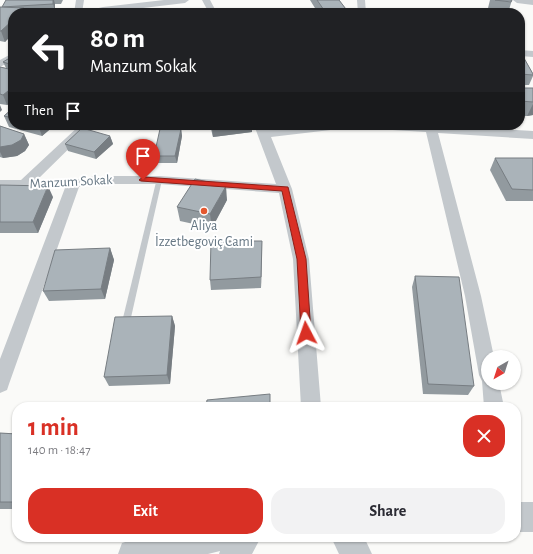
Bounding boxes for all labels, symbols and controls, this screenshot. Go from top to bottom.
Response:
icon: left [24,24,76,76]
text: 80 m [90,25,145,53]
text: Manzum Sokak [90,58,197,76]
icon: arrive [62,100,84,122]
text: Then [24,103,54,118]
pin [126,139,160,180]
icon: arrive [132,145,154,167]
street label: Manzum Sokak [29,173,113,191]
marker: Aliya İzzetbegoviç Cami [199,206,209,216]
place label: Aliya İzzetbegoviç Cami [155,219,253,249]
position arrow [285,312,327,354]
north arrow [481,350,521,390]
map controls [481,350,521,390]
button: close [463,415,505,457]
text: 1 min [28,416,79,440]
text: 140 m · 18:47 [28,444,91,457]
button: Exit [28,488,263,534]
button: Share [271,488,505,534]

